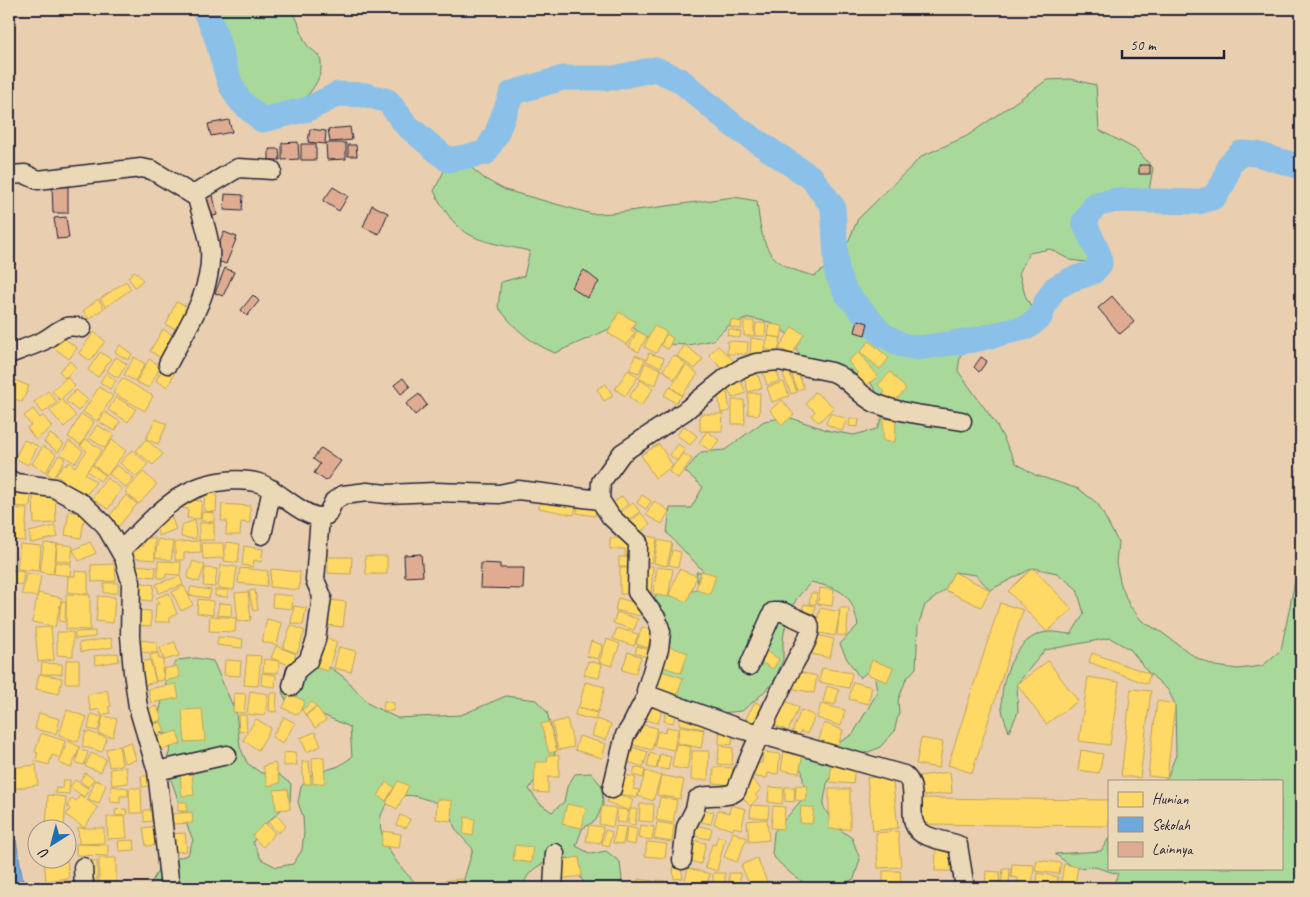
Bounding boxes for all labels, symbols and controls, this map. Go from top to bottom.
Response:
scale bar [1122,28,1225,60]
text: 50 m [1130,36,1157,55]
legend [1108,780,1282,870]
text: Hunian [1152,790,1189,809]
text: Sekolah [1152,816,1190,835]
north arrow [28,820,78,870]
text: Lainnya [1152,840,1194,859]
text: U [34,843,52,863]

